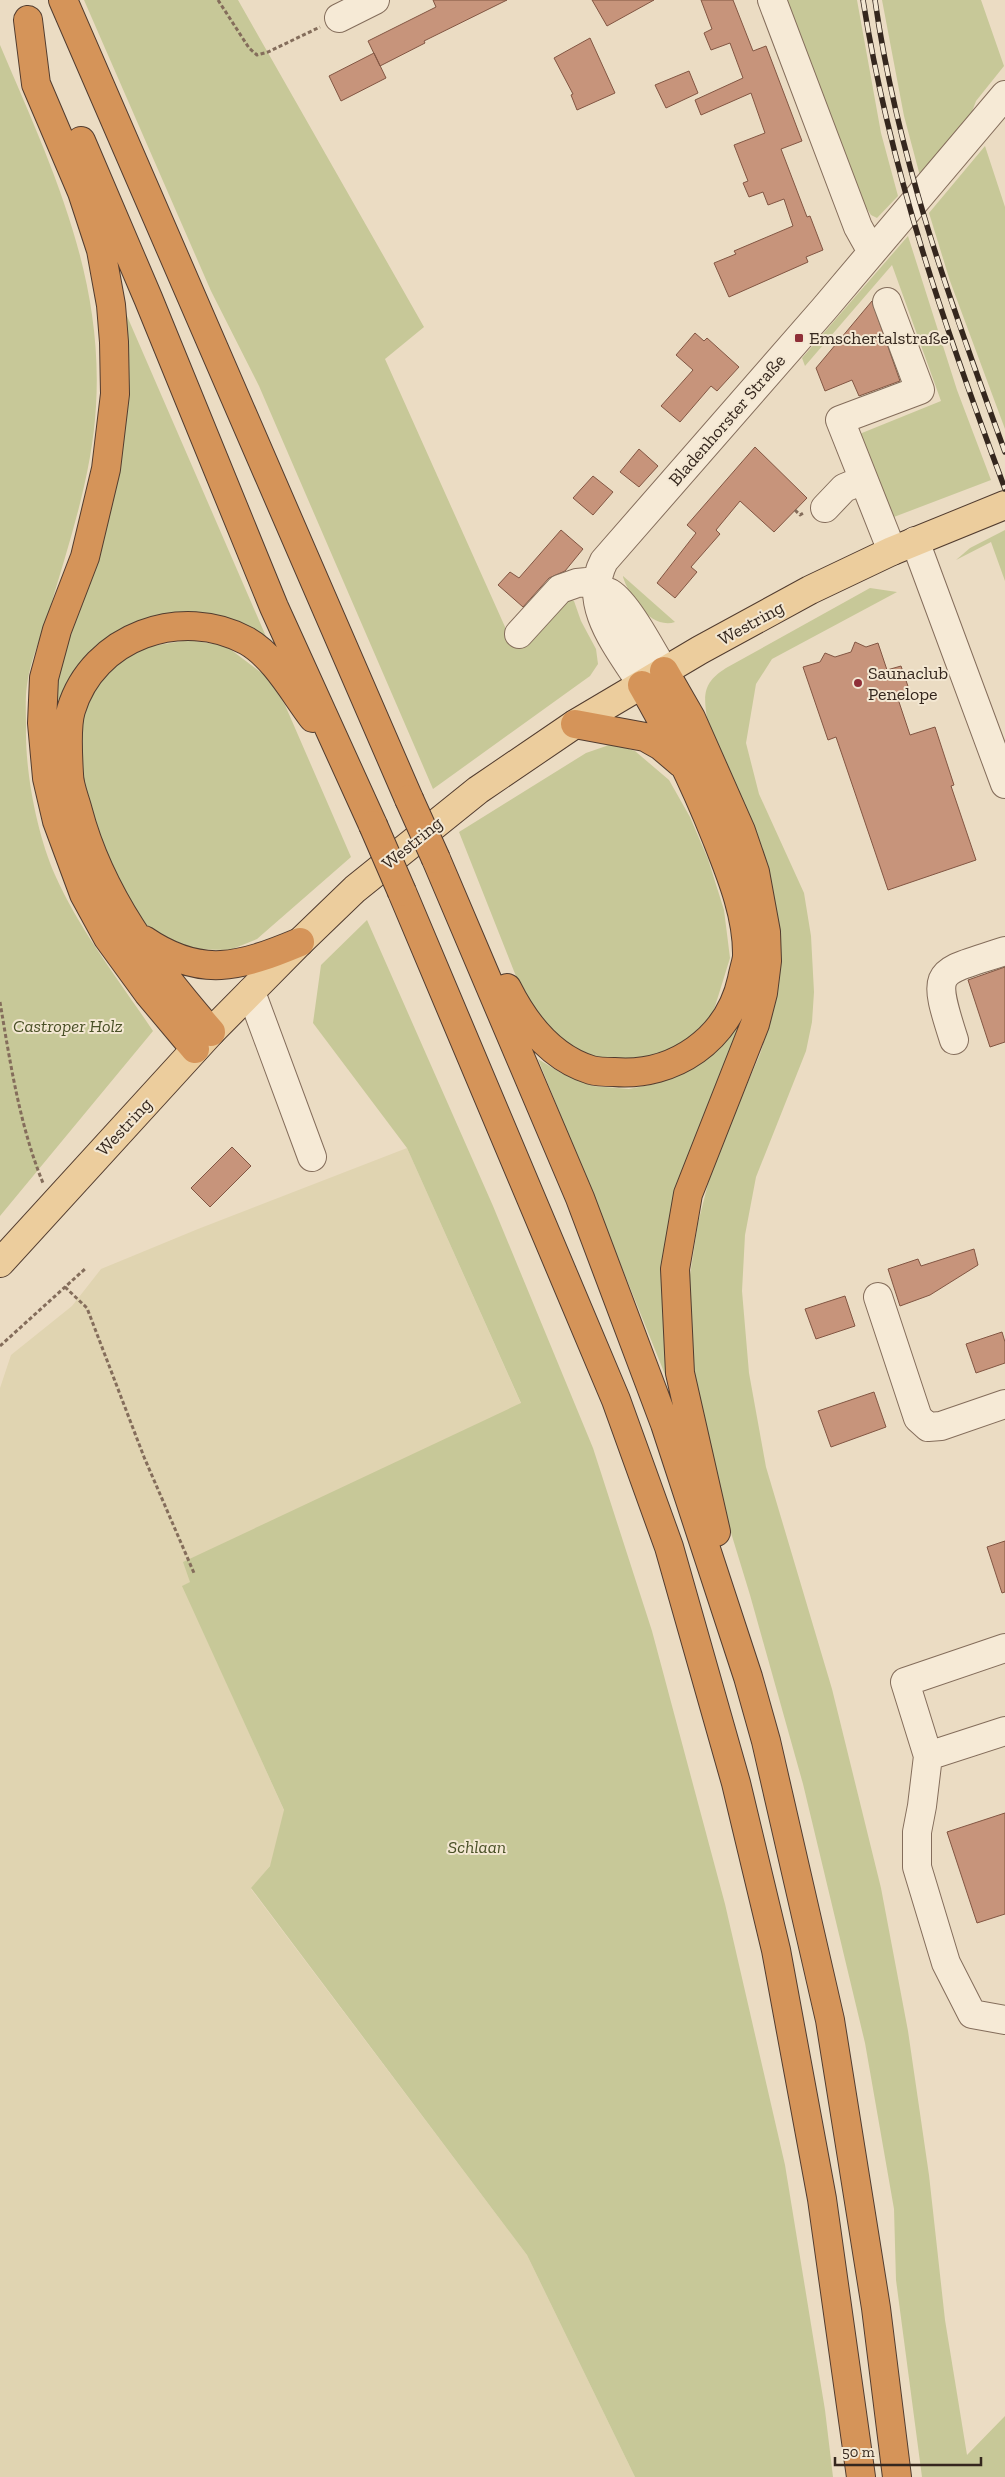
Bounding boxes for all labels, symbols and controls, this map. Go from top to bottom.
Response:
place label: Emschertalstraße [809,327,949,349]
marker: Emschertalstraße [793,332,805,344]
street label: Bladenhorster Straße [664,350,790,490]
street label: Westring [714,596,788,650]
place label: Saunaclub Penelope [868,662,948,705]
marker: Saunaclub Penelope [852,677,864,689]
street label: Westring [377,812,447,874]
park label: Castroper Holz [13,1015,123,1037]
street label: Westring [91,1093,157,1161]
park label: Schlaan [448,1836,506,1858]
scale bar [835,2434,981,2466]
text: 50 m [842,2443,875,2461]

